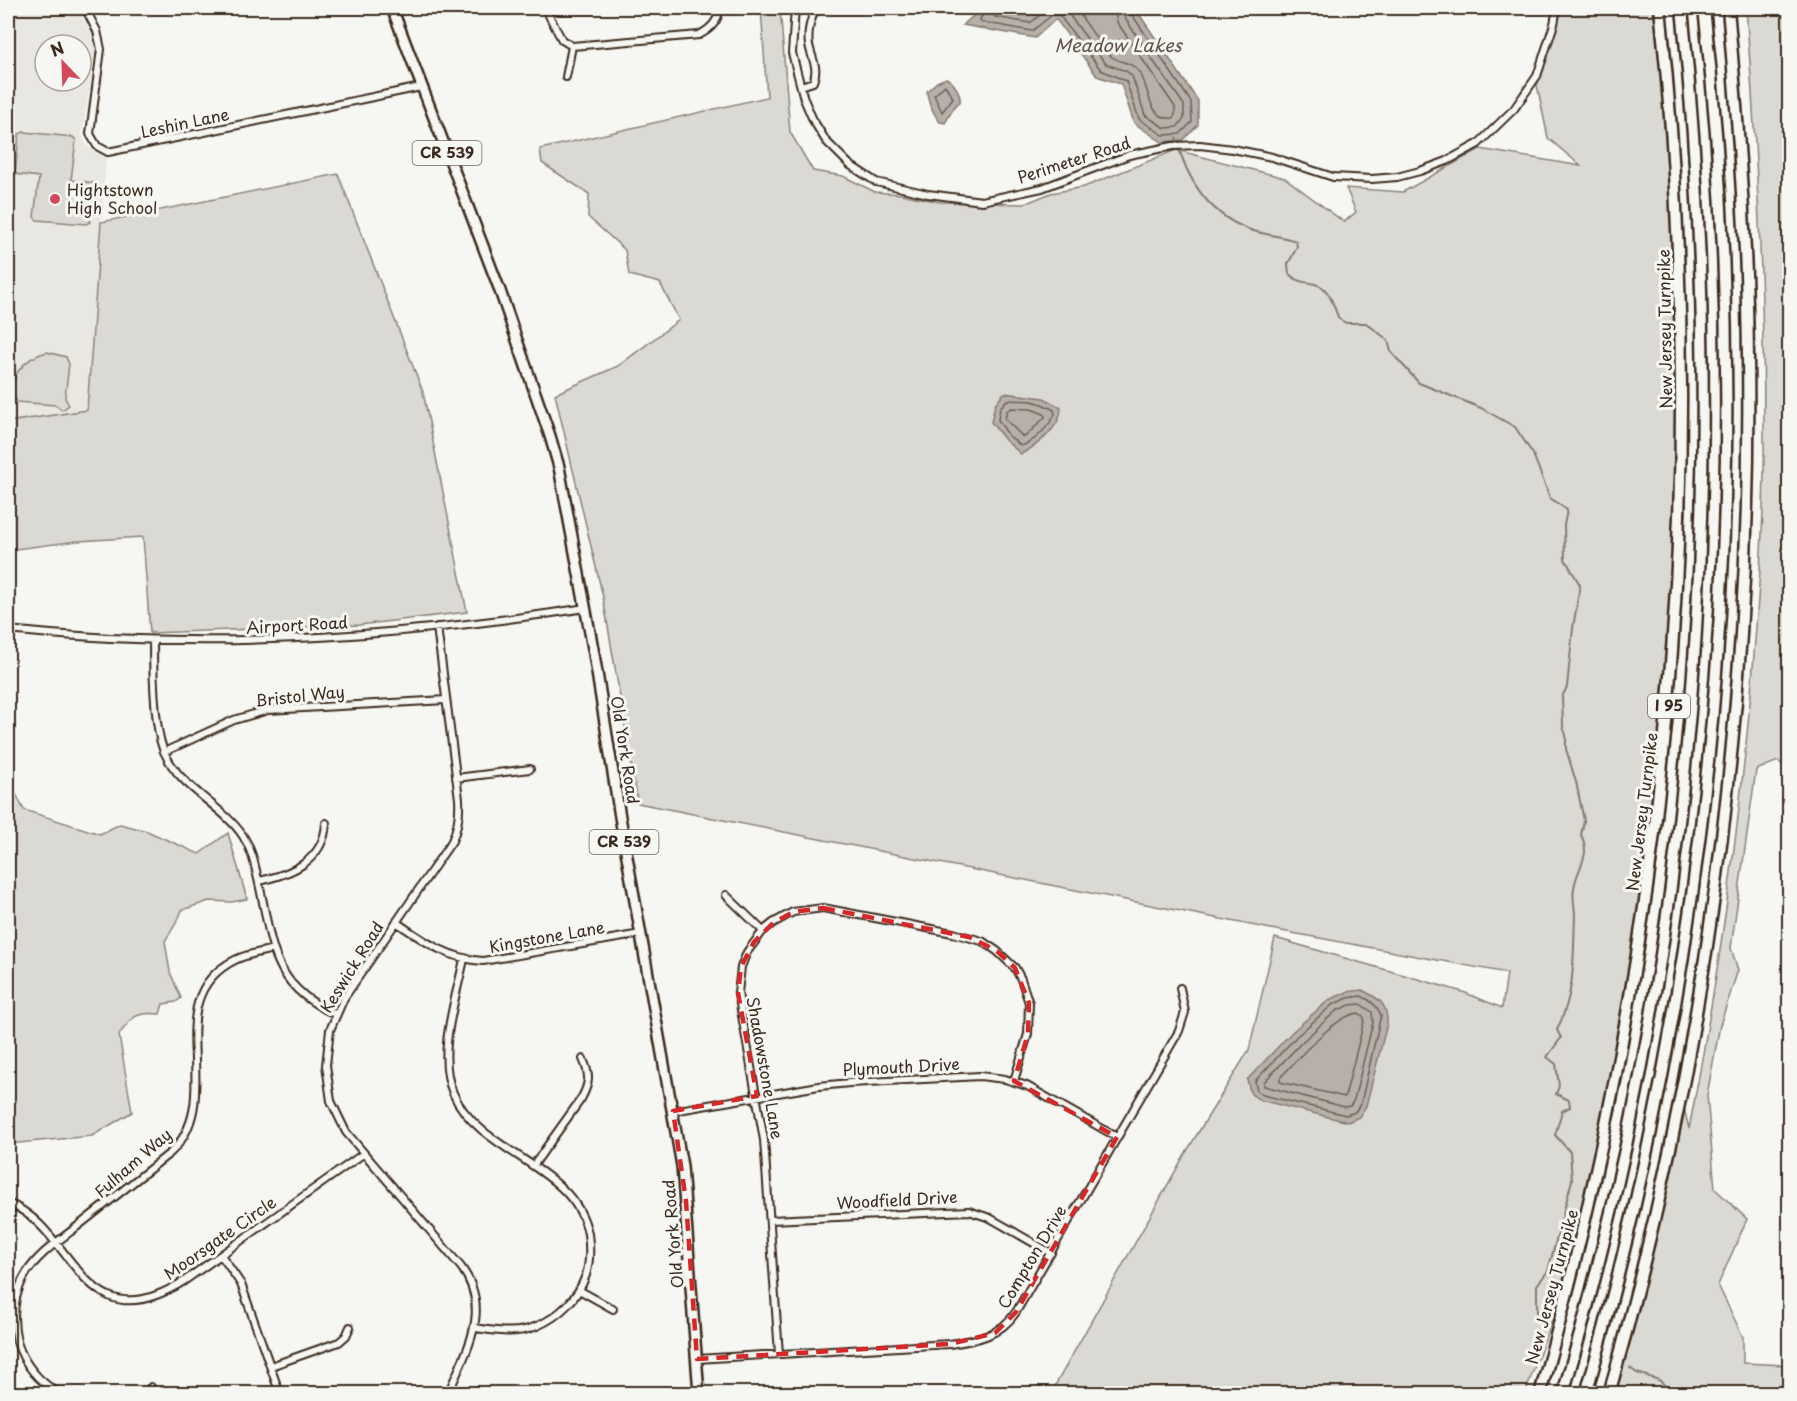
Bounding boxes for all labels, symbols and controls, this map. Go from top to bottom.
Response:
water label: Meadow Lakes [1054,31,1183,58]
north arrow [33,33,93,93]
text: N [46,35,67,62]
street label: Leshin Lane [138,101,231,143]
street label: Perimeter Road [1014,129,1133,189]
road number: CR 539 [412,141,482,165]
place label: Hightstown High School [67,177,157,219]
marker: Hightstown High School [48,192,62,206]
street label: New Jersey Turnpike [1651,249,1677,409]
street label: Airport Road [246,609,348,639]
street label: Bristol Way [254,678,346,712]
street label: Old York Road [606,694,646,806]
road number: I 95 [1648,694,1690,718]
street label: New Jersey Turnpike [1619,731,1663,893]
road number: CR 539 [590,830,658,854]
street label: Kingstone Lane [487,914,607,958]
street label: Keswick Road [314,916,389,1017]
street label: Shadowstone Lane [742,995,790,1141]
street label: Plymouth Drive [842,1051,960,1081]
street label: Fulham Way [89,1122,176,1203]
street label: Old York Road [655,1179,689,1289]
street label: Woodfield Drive [836,1184,958,1214]
street label: Moorsgate Circle [158,1189,280,1285]
street label: Compton Drive [991,1200,1072,1313]
street label: New Jersey Turnpike [1519,1206,1583,1367]

